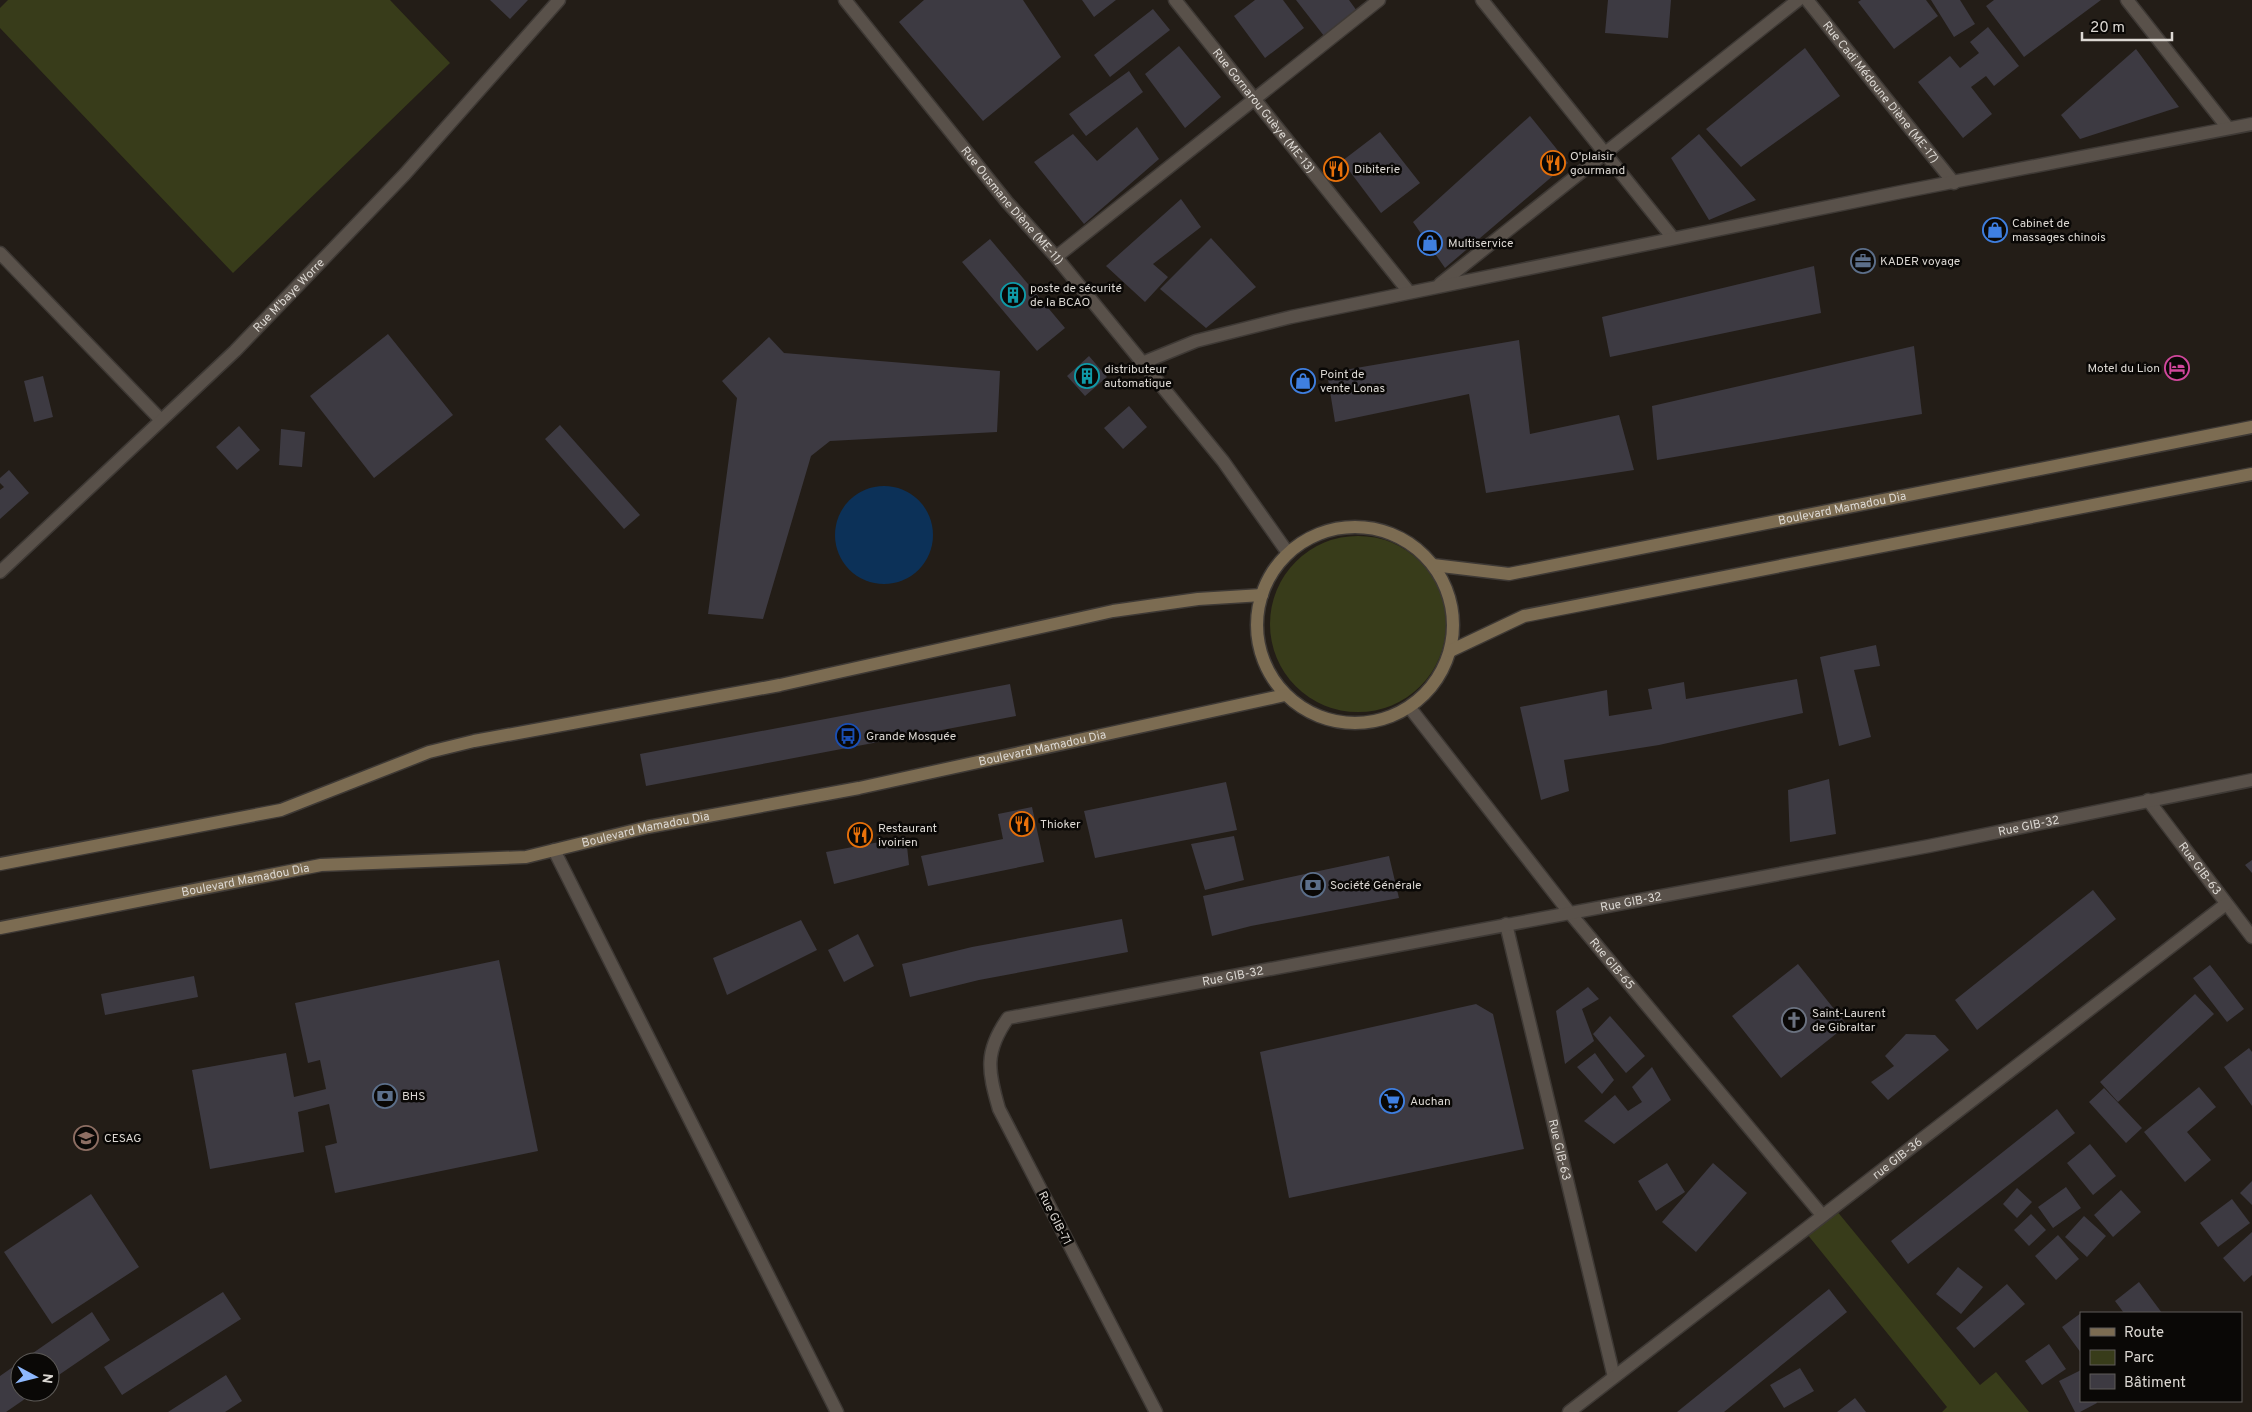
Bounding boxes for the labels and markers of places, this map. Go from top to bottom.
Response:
place label: O'plaisir gourmand [1570,149,1625,179]
restaurant icon: O'plaisir gourmand [1540,150,1566,176]
restaurant icon: Dibiterie [1323,156,1349,182]
place label: Dibiterie [1354,162,1400,178]
place label: Cabinet de massages chinois [2012,216,2106,246]
shop icon: Cabinet de massages chinois [1982,217,2008,243]
shop icon: Multiservice [1417,230,1443,256]
place label: Multiservice [1448,236,1514,252]
office icon: KADER voyage [1850,248,1876,274]
place label: KADER voyage [1880,254,1960,270]
place label: poste de sécurité de la BCAO [1030,281,1122,311]
building icon: poste de sécurité de la BCAO [1000,282,1026,308]
hotel icon: Motel du Lion [2164,355,2190,381]
place label: Motel du Lion [2087,361,2160,377]
place label: distributeur automatique [1104,362,1172,392]
building icon: distributeur automatique [1074,363,1100,389]
place label: Point de vente Lonas [1320,367,1385,397]
shop icon: Point de vente Lonas [1290,368,1316,394]
bus stop icon: Grande Mosquée [835,723,861,749]
place label: Grande Mosquée [866,729,956,745]
restaurant icon: Thioker [1009,811,1035,837]
place label: Thioker [1040,817,1081,833]
place label: Restaurant ivoirien [878,821,937,851]
restaurant icon: Restaurant ivoirien [847,822,873,848]
bank icon: Société Générale [1300,872,1326,898]
place label: Société Générale [1330,878,1422,894]
place label: Saint-Laurent de Gibraltar [1812,1006,1886,1036]
church icon: Saint-Laurent de Gibraltar [1781,1007,1807,1033]
bank icon: BHS [372,1083,398,1109]
supermarket icon: Auchan [1379,1088,1405,1114]
place label: BHS [402,1089,425,1105]
place label: Auchan [1410,1094,1451,1110]
school or university icon: CESAG [73,1125,99,1151]
place label: CESAG [104,1131,141,1147]

